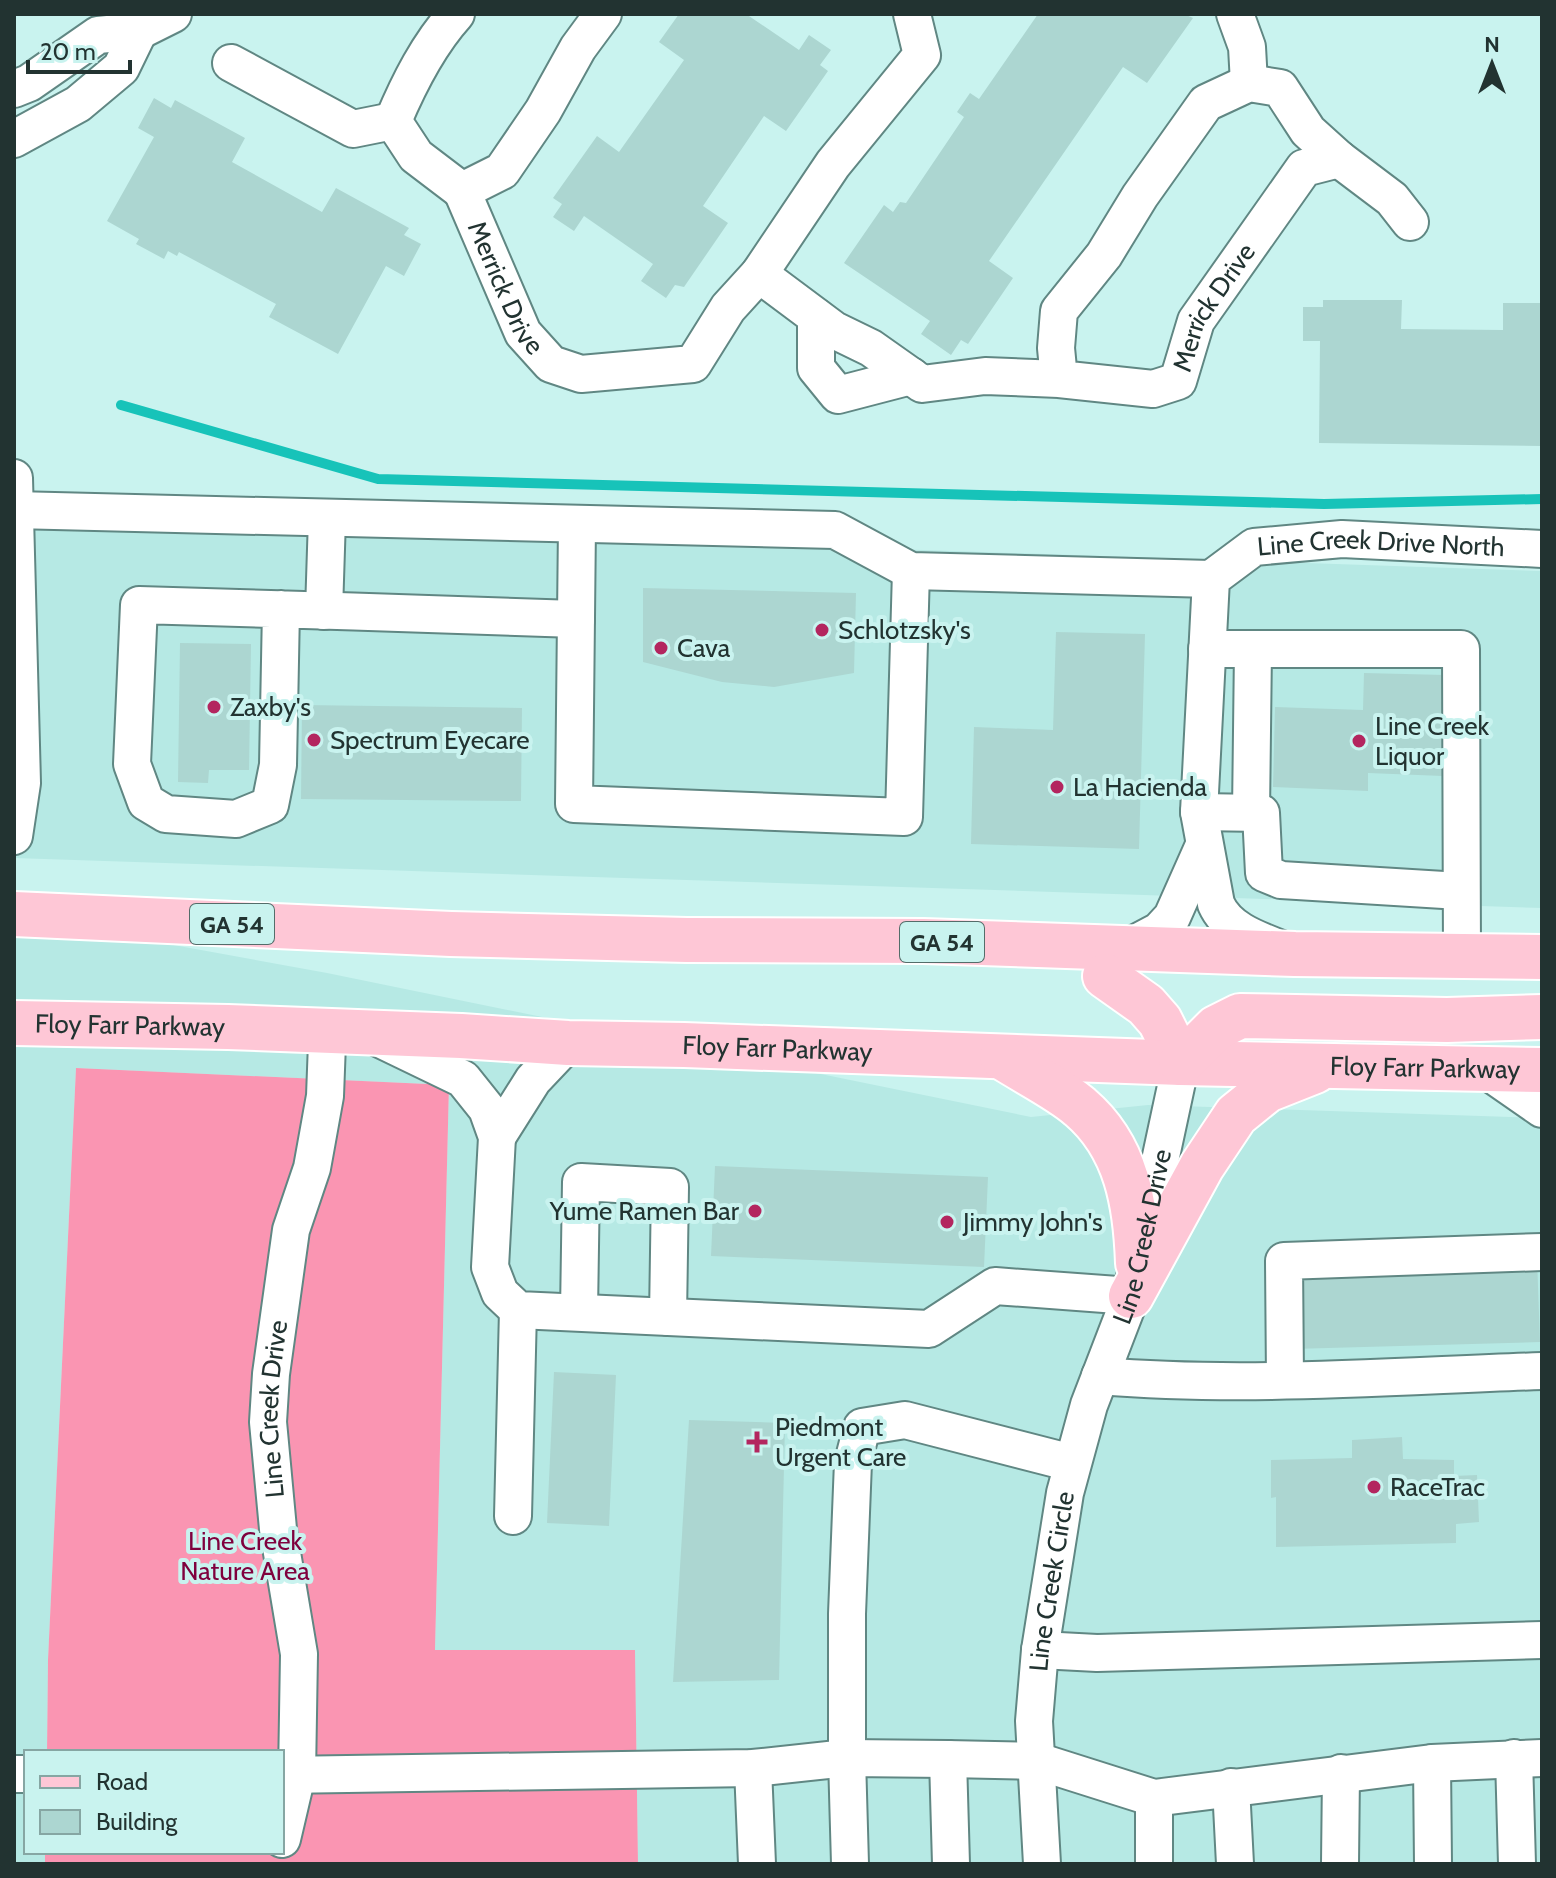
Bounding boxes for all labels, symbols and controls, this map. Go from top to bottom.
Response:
scale bar [28,24,130,74]
north arrow [1452,24,1532,104]
text: N [1484,31,1500,58]
text: 20 m [40,37,96,66]
street label: Merrick Drive [461,216,551,361]
street label: Merrick Drive [1166,237,1262,375]
street label: Line Creek Drive North [1256,523,1505,563]
place label: Schlotzsky's [838,614,971,646]
marker: Schlotzsky's [813,621,831,639]
place label: Cava [677,632,731,664]
marker: Cava [652,639,670,657]
place label: Zaxby's [230,691,311,723]
marker: Zaxby's [205,698,223,716]
place label: Line Creek Liquor [1375,710,1490,772]
place label: Spectrum Eyecare [330,724,530,756]
marker: Spectrum Eyecare [305,731,323,749]
marker: Line Creek Liquor [1350,732,1368,750]
place label: La Hacienda [1073,771,1208,803]
marker: La Hacienda [1048,778,1066,796]
road number: GA 54 [190,904,274,944]
road number: GA 54 [900,922,984,962]
street label: Floy Farr Parkway [35,1007,225,1043]
street label: Floy Farr Parkway [682,1029,873,1068]
street label: Floy Farr Parkway [1330,1050,1521,1086]
street label: Line Creek Drive [1106,1146,1178,1329]
place label: Yume Ramen Bar [549,1195,740,1227]
marker: Yume Ramen Bar [746,1202,764,1220]
place label: Jimmy John's [962,1206,1103,1238]
marker: Jimmy John's [938,1213,956,1231]
street label: Line Creek Drive [252,1318,294,1499]
place label: Piedmont Urgent Care [775,1411,906,1473]
marker: Piedmont Urgent Care [746,1431,768,1453]
place label: RaceTrac [1390,1471,1485,1503]
marker: RaceTrac [1365,1478,1383,1496]
street label: Line Creek Circle [1022,1489,1081,1673]
park label: Line Creek Nature Area [180,1525,310,1587]
legend [24,1750,284,1854]
text: Road [96,1767,148,1796]
text: Building [96,1807,178,1836]

